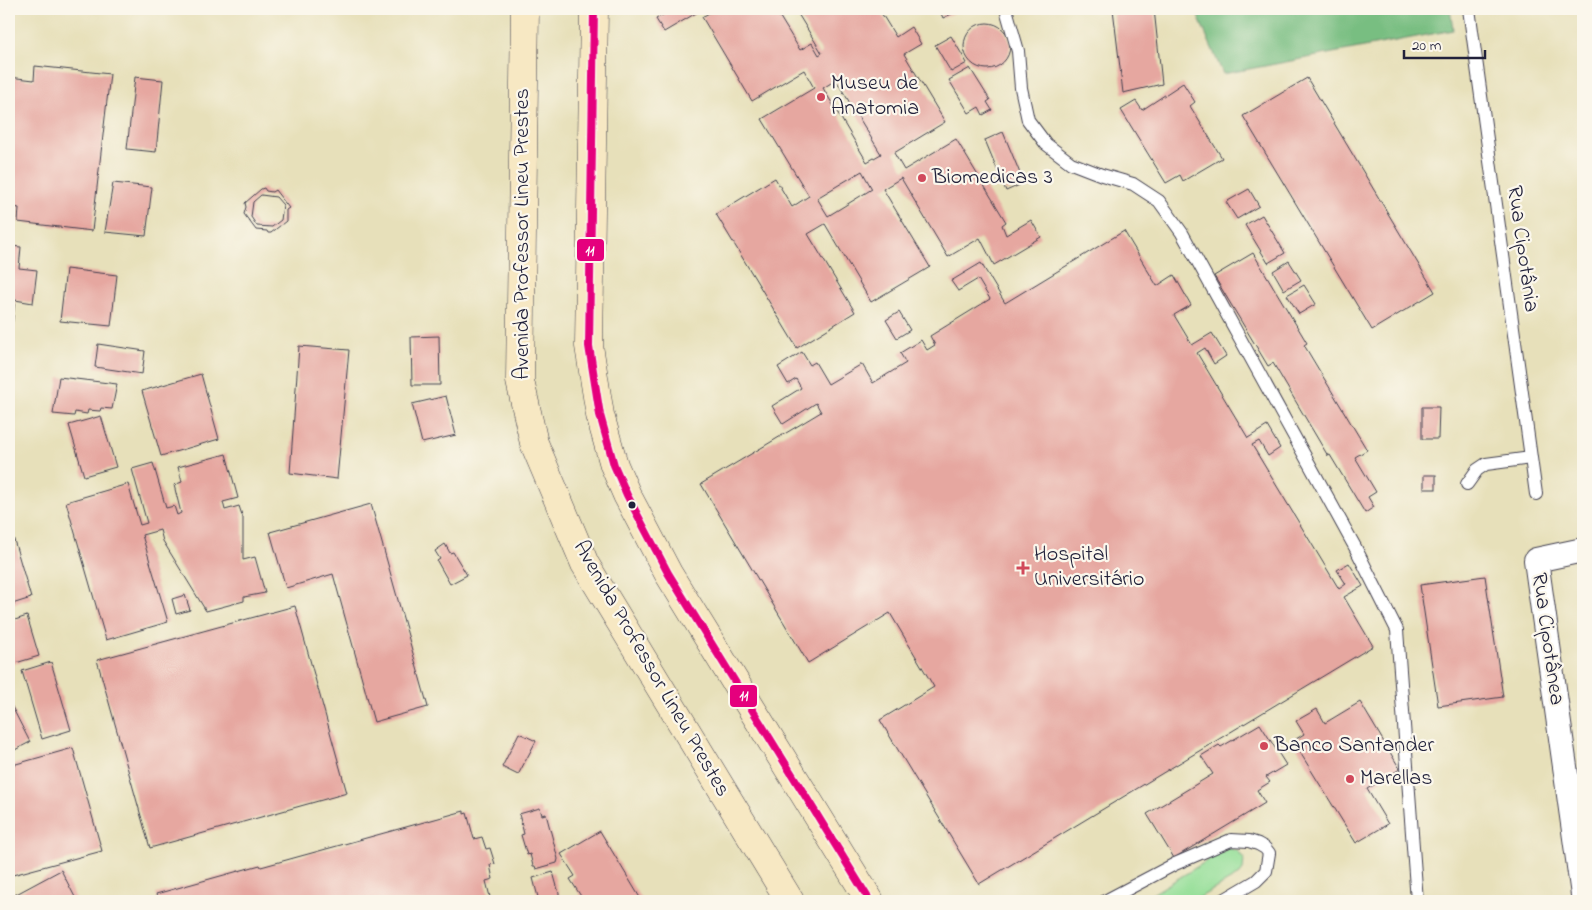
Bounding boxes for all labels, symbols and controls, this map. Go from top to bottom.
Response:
scale bar [1404,28,1486,60]
text: 20 m [1412,35,1442,57]
place label: Museu de Anatomia [831,68,919,125]
street label: Avenida Professor Lineu Prestes [507,88,539,380]
marker: Museu de Anatomia [815,91,827,103]
place label: Biomedicas 3 [931,162,1053,194]
marker: Biomedicas 3 [916,172,928,184]
street label: Rua Cipotânia [1497,184,1547,314]
line badge: 11 [576,238,605,262]
text: 11 [586,241,595,262]
unlabelled marker [627,500,637,510]
street label: Avenida Professor Lineu Prestes [564,535,738,803]
place label: Hospital Universitário [1034,539,1144,596]
marker: Hospital Universitário [1016,561,1030,575]
street label: Rua Cipotânea [1522,571,1572,707]
line badge: 11 [729,684,758,708]
text: 11 [740,686,749,707]
place label: Banco Santander [1273,730,1434,762]
marker: Banco Santander [1258,740,1270,752]
place label: Marellas [1360,763,1432,795]
marker: Marellas [1344,773,1356,785]

